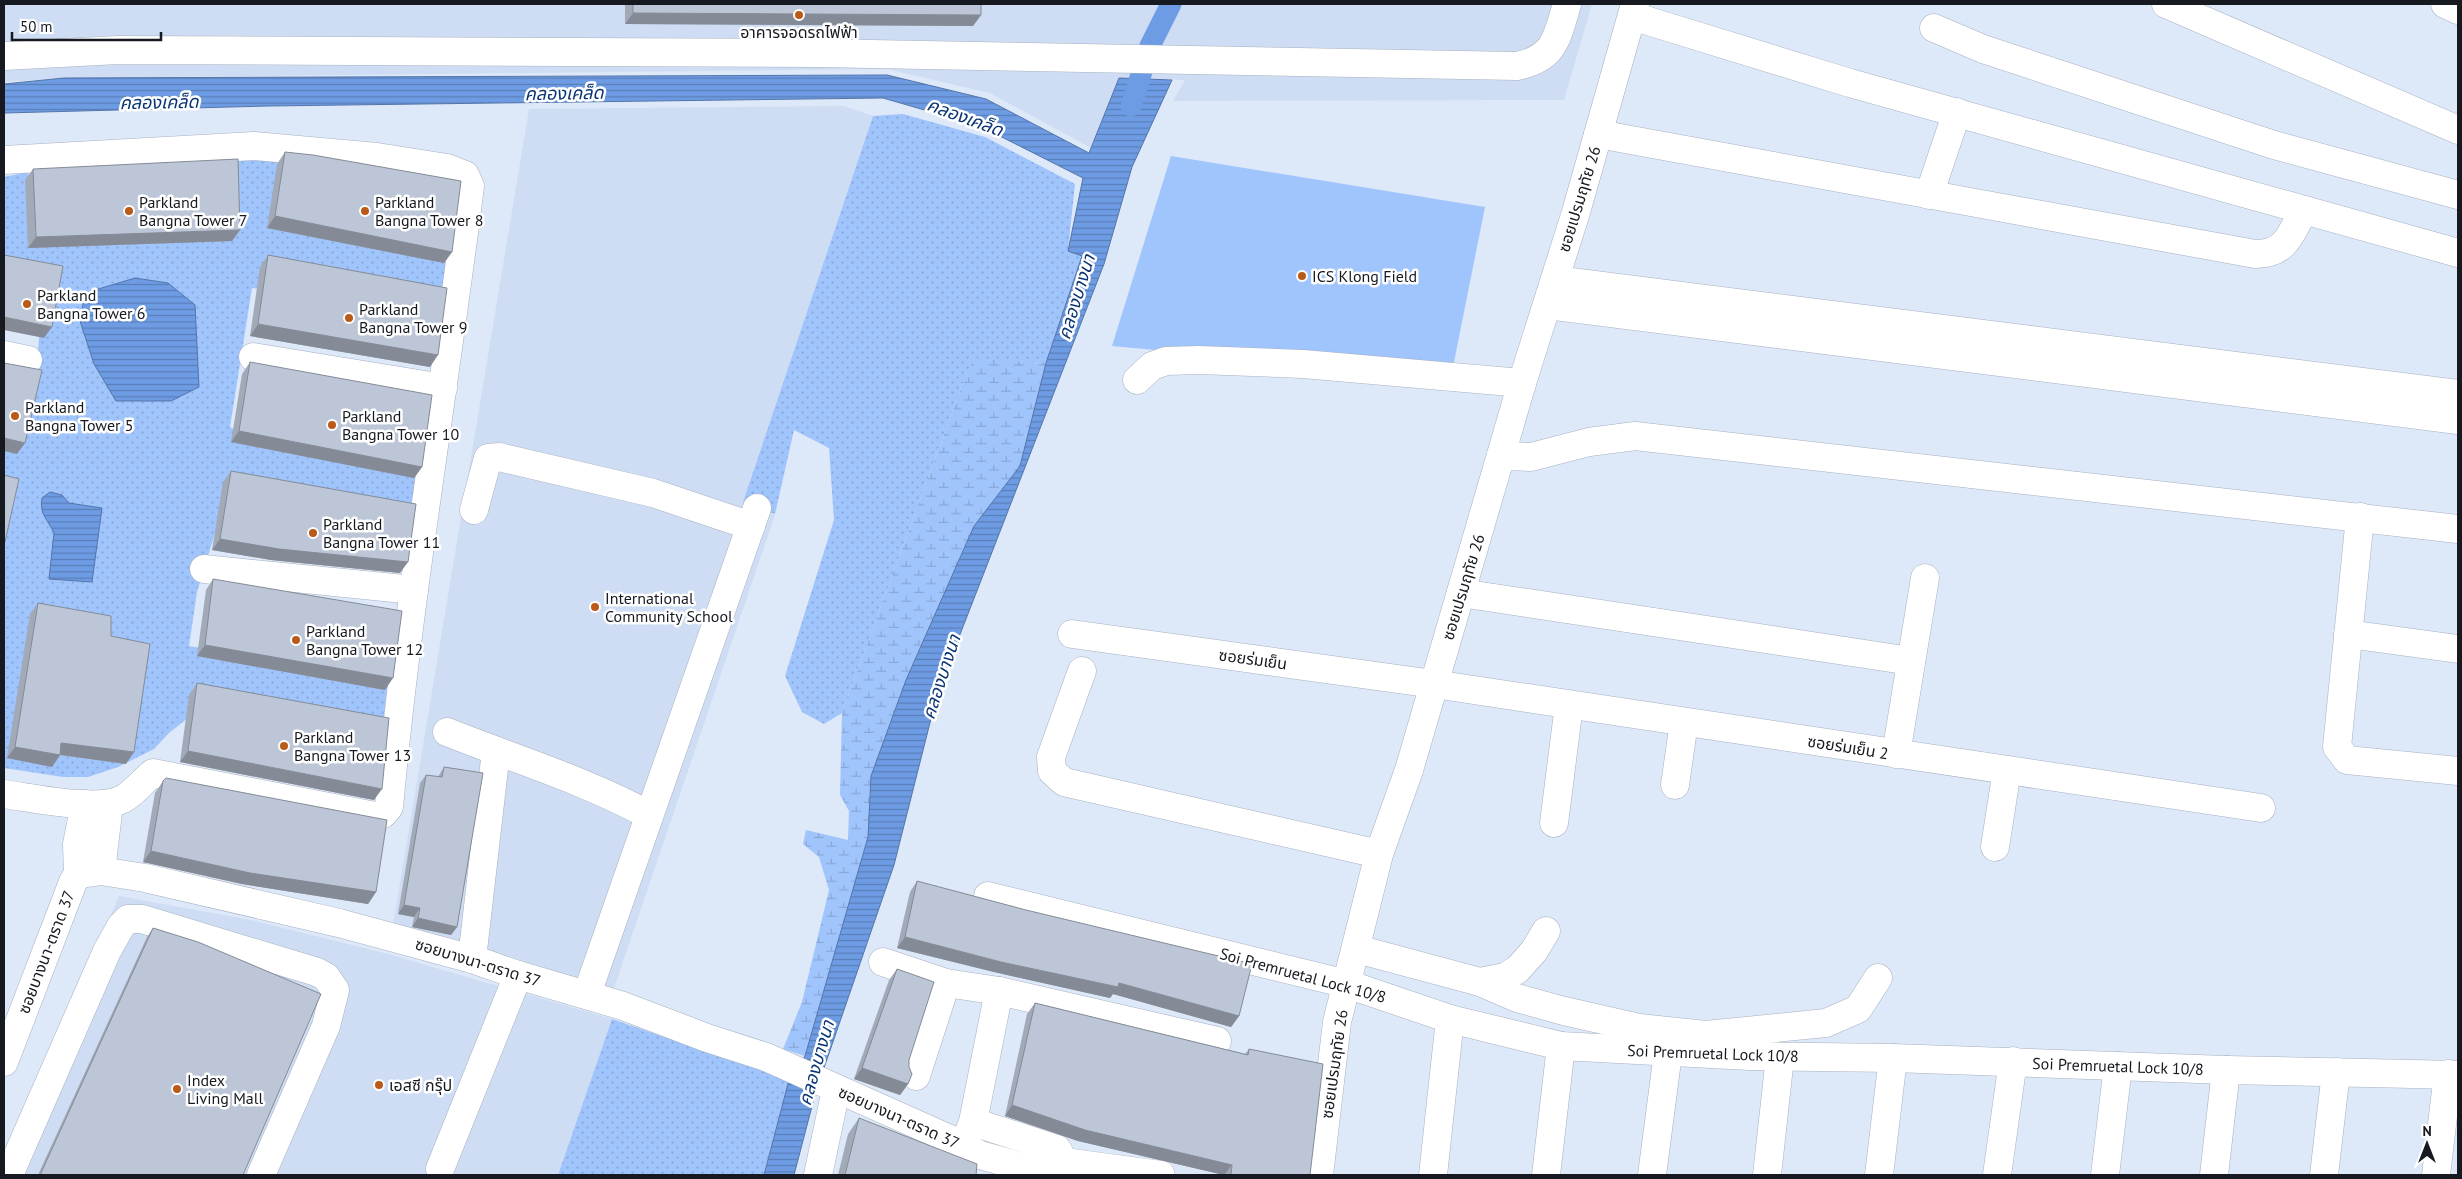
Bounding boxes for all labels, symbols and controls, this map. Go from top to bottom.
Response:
marker: อาคารจอดรถไฟฟ้า [793,9,805,21]
scale bar [12,10,161,42]
text: 50 m [20,17,53,36]
place label: อาคารจอดรถไฟฟ้า [740,22,858,42]
water label: คลองเคล็ด [524,81,605,105]
water label: คลองเคล็ด [119,90,200,114]
water label: คลองเคล็ด [924,93,1007,142]
street label: ซอยเปรมฤทัย 26 [1553,143,1605,255]
place label: Parkland Bangna Tower 7 [139,192,247,230]
place label: Parkland Bangna Tower 8 [375,192,483,230]
marker: Parkland Bangna Tower 7 [123,205,135,217]
marker: Parkland Bangna Tower 8 [359,205,371,217]
water label: คลองบางนา [1052,251,1100,342]
place label: ICS Klong Field [1312,266,1417,286]
marker: ICS Klong Field [1296,270,1308,282]
place label: Parkland Bangna Tower 6 [37,285,145,323]
marker: Parkland Bangna Tower 6 [21,298,33,310]
place label: Parkland Bangna Tower 9 [359,299,467,337]
marker: Parkland Bangna Tower 9 [343,312,355,324]
place label: Parkland Bangna Tower 5 [25,397,133,435]
place label: Parkland Bangna Tower 10 [342,406,459,444]
marker: Parkland Bangna Tower 5 [9,410,21,422]
marker: Parkland Bangna Tower 10 [326,419,338,431]
place label: Parkland Bangna Tower 11 [323,514,440,552]
marker: Parkland Bangna Tower 11 [307,527,319,539]
street label: ซอยเปรมฤทัย 26 [1437,531,1489,643]
place label: International Community School [605,588,733,626]
marker: International Community School [589,601,601,613]
place label: Parkland Bangna Tower 12 [306,621,423,659]
water label: คลองบางนา [917,631,966,722]
marker: Parkland Bangna Tower 12 [290,634,302,646]
street label: ซอยร่มเย็น [1218,644,1288,674]
place label: Parkland Bangna Tower 13 [294,727,411,765]
street label: ซอยร่มเย็น 2 [1806,731,1890,763]
marker: Parkland Bangna Tower 13 [278,740,290,752]
street label: ซอยบางนา-ตราด 37 [13,888,79,1016]
street label: ซอยบางนา-ตราด 37 [413,933,543,991]
street label: Soi Premruetal Lock 10/8 [1218,943,1388,1007]
street label: ซอยเปรมฤทัย 26 [1316,1008,1352,1120]
water label: คลองบางนา [793,1017,839,1108]
street label: Soi Premruetal Lock 10/8 [1627,1040,1799,1066]
street label: Soi Premruetal Lock 10/8 [2032,1053,2204,1079]
place label: Index Living Mall [187,1070,263,1108]
place label: เอสซี กรุ๊ป [389,1075,452,1095]
marker: เอสซี กรุ๊ป [373,1079,385,1091]
street label: ซอยบางนา-ตราด 37 [835,1081,963,1153]
marker: Index Living Mall [171,1083,183,1095]
north arrow [2402,1119,2452,1169]
text: N [2422,1122,2432,1140]

